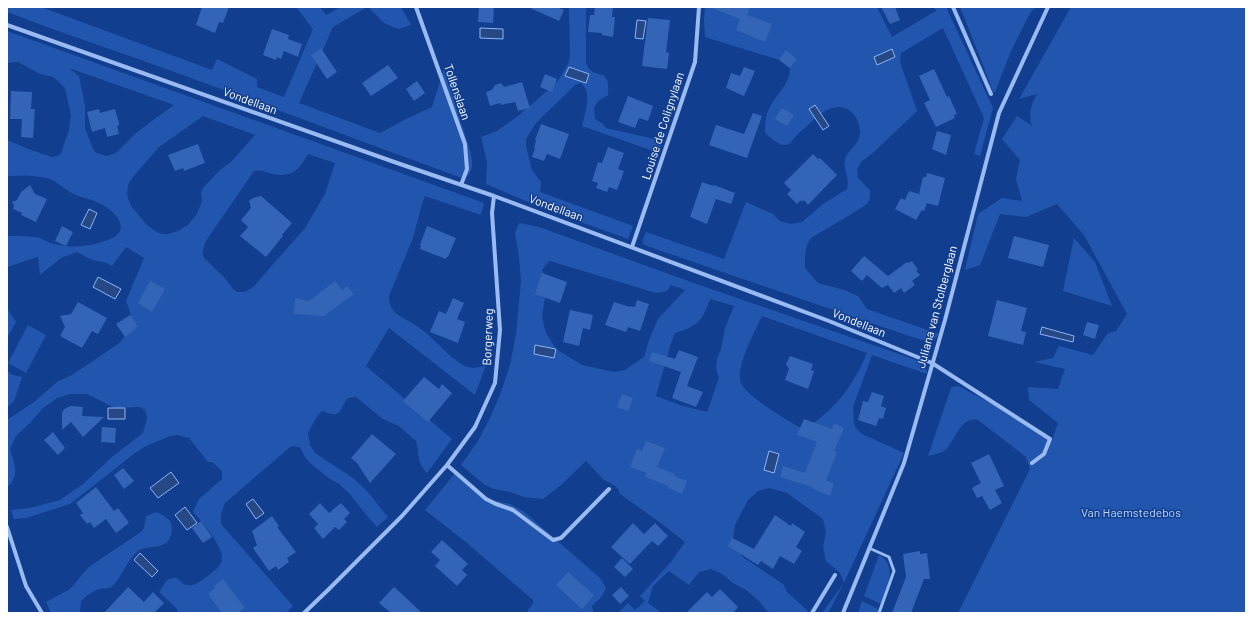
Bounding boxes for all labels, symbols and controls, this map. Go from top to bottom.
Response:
street label: Tollenslaan [442,62,474,121]
street label: Louise de Colignylaan [638,70,686,181]
street label: Vondellaan [221,84,279,116]
street label: Vondellaan [527,191,585,223]
street label: Juliana van Stolberglaan [913,244,959,370]
street label: Vondellaan [831,305,888,339]
street label: Borgerweg [479,308,495,366]
park label: Van Haemstedebos [1081,505,1181,519]

